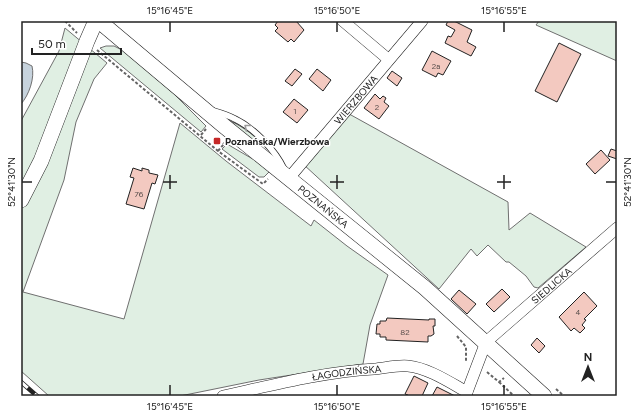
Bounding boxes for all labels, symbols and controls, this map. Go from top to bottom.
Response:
text: 15°16'45"E [147,4,193,17]
text: 15°16'50"E [314,4,360,17]
text: 15°16'55"E [481,4,527,17]
scale bar [32,30,121,56]
text: 50 m [38,37,66,51]
house number: 2a [432,61,440,71]
street label: WIERZBOWA [331,72,381,127]
house number: 2 [375,102,379,112]
house number: 1 [293,106,297,116]
one-way arrow [244,125,252,132]
place label: Poznańska/Wierzbowa [225,135,329,148]
marker: Poznańska/Wierzbowa [212,136,222,146]
text: 52°41'30"N [5,157,18,207]
text: 52°41'30"N [621,157,634,207]
street label: POZNAŃSKA [295,182,351,231]
house number: 76 [135,189,144,199]
street label: SIEDLICKA [528,264,575,307]
house number: 4 [576,307,581,317]
house number: 82 [400,327,410,337]
north arrow [568,347,608,387]
text: N [584,351,592,364]
street label: ŁAGODZIŃSKA [311,362,382,384]
text: 15°16'45"E [147,400,193,413]
text: 15°16'50"E [314,400,360,413]
text: 15°16'55"E [481,400,527,413]

